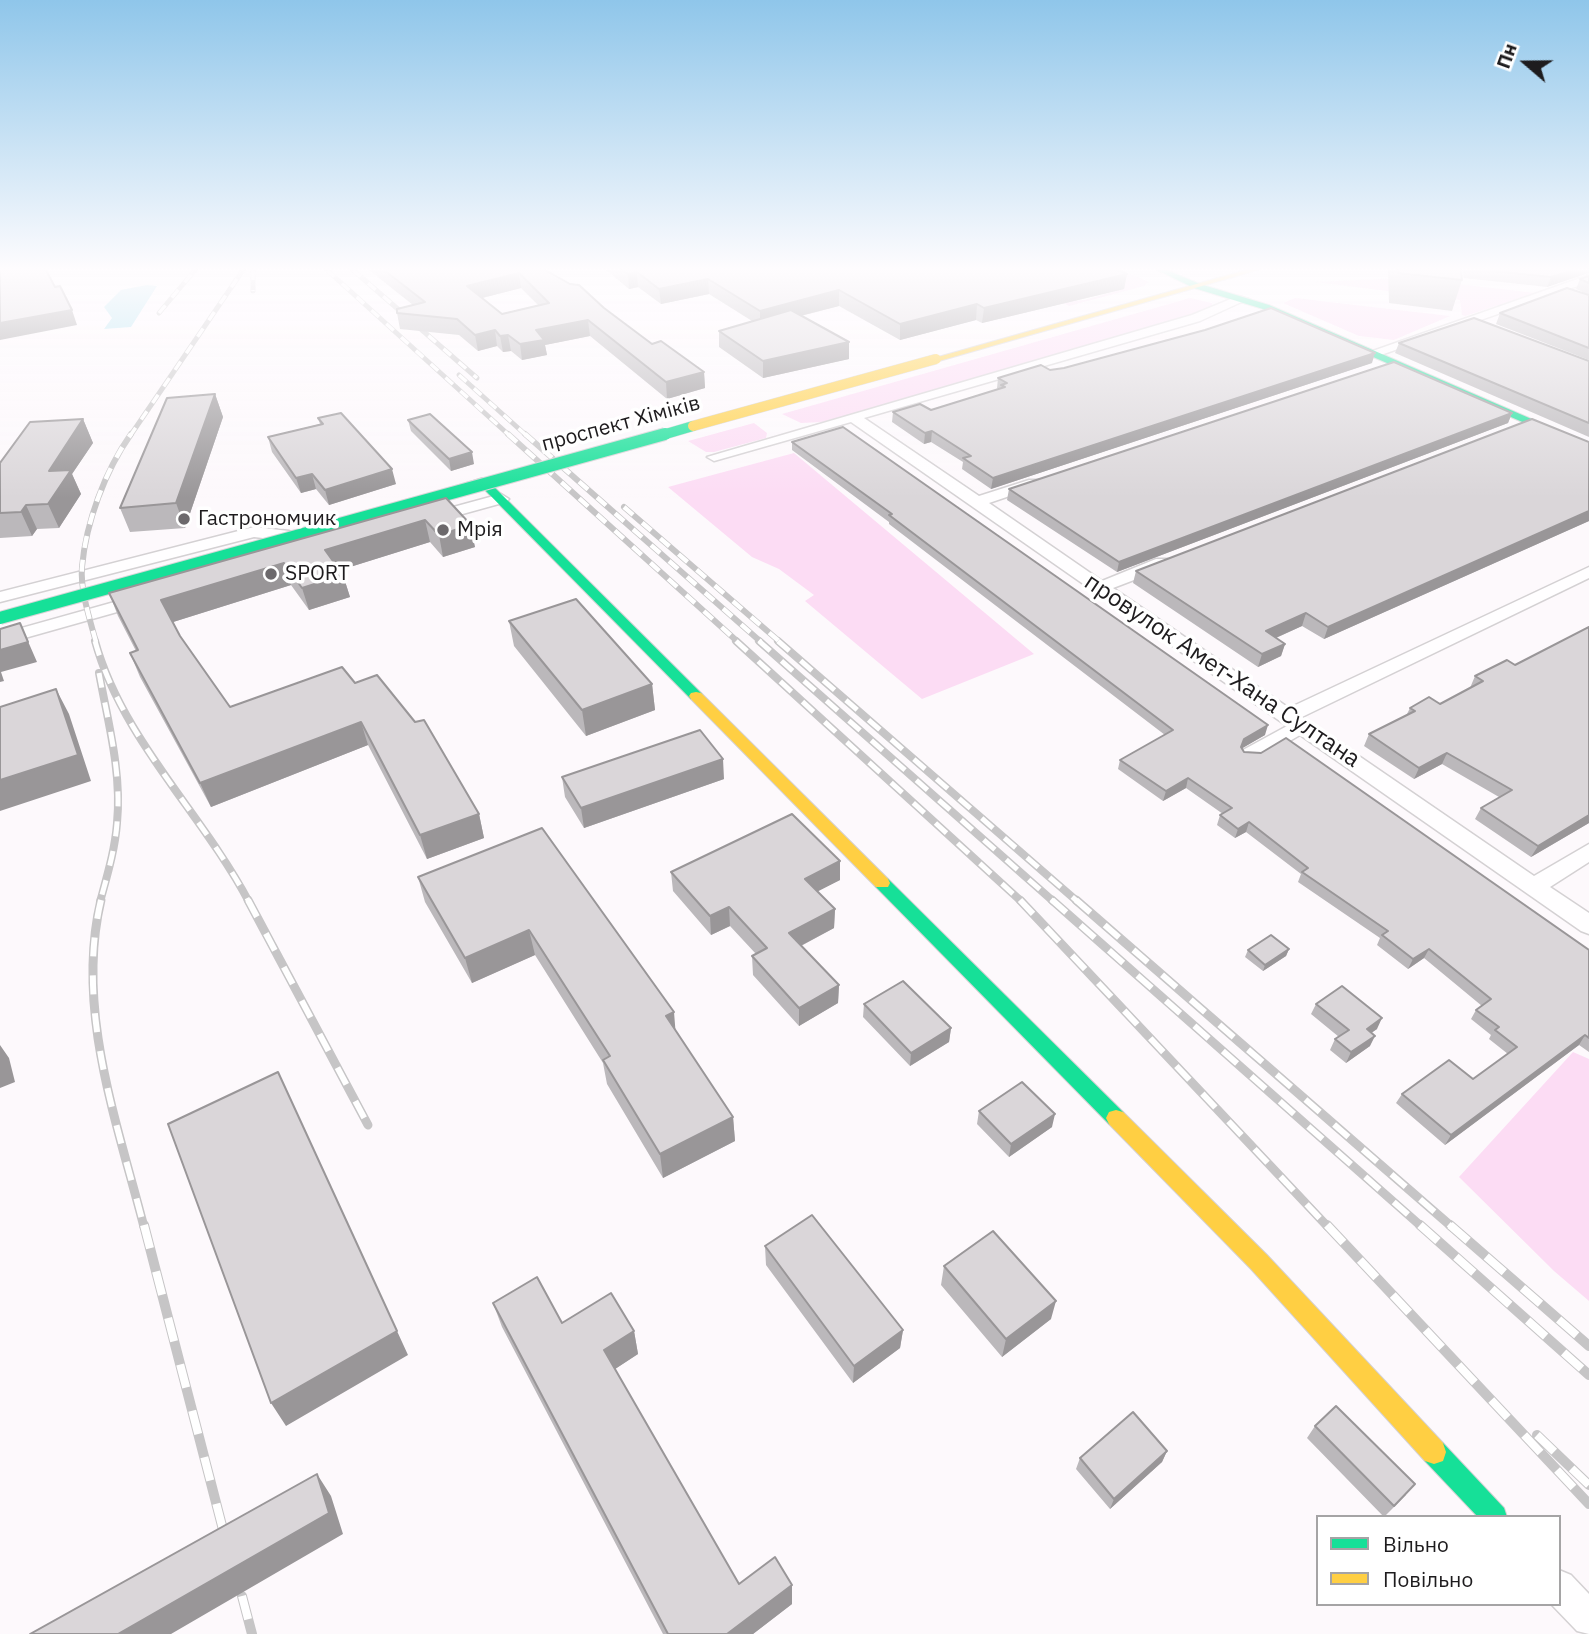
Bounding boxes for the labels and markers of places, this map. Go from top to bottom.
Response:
place label: Гастрономчик [198,506,336,532]
marker: Гастрономчик [176,511,192,527]
place label: Мрія [457,517,503,543]
marker: Мрія [435,522,451,538]
place label: SPORT [285,561,350,587]
marker: SPORT [263,566,279,582]

